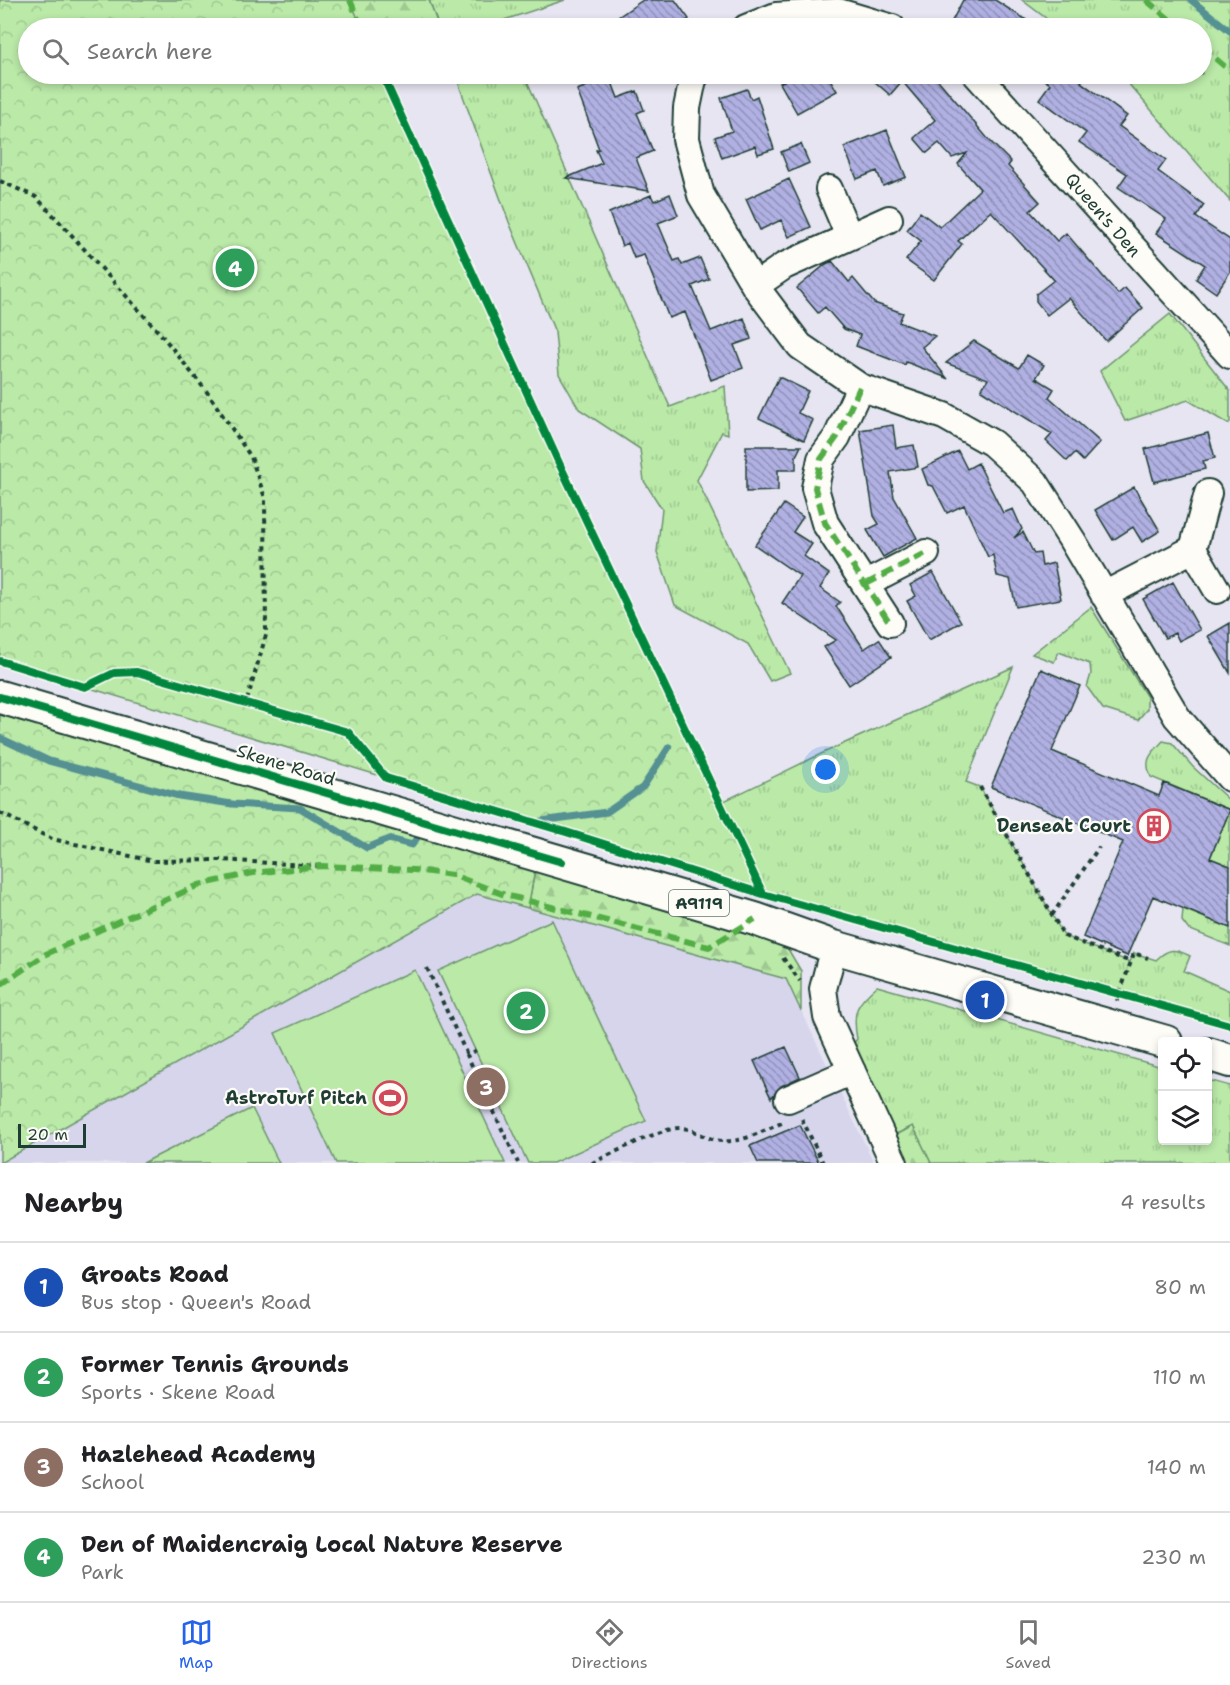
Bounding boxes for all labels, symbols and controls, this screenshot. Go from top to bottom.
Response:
search box [18,18,1212,84]
icon: search [39,35,72,68]
text: Search here [87,37,213,66]
street label: Queen's Den [1060,168,1146,262]
pin: 4 [216,246,254,290]
street label: Skene Road [234,739,338,791]
your location [811,755,840,784]
building icon: Denseat Court [1136,808,1172,844]
place label: Denseat Court [997,814,1131,838]
road number: A9119 [669,890,729,916]
pin: 1 [966,978,1004,1022]
pin: 2 [506,988,546,1034]
map controls [1158,1037,1212,1145]
button: locate [1158,1037,1212,1091]
pin: 3 [466,1064,506,1110]
sports icon: AstroTurf Pitch [372,1080,408,1116]
place label: AstroTurf Pitch [225,1086,367,1110]
button: layers [1158,1091,1212,1145]
scale bar [18,1121,86,1148]
text: 20 m [27,1124,68,1145]
text: Nearby [24,1185,123,1220]
text: 4 results [1120,1189,1206,1215]
text: Groats Road [81,1260,229,1289]
text: 1 [39,1274,48,1300]
text: 80 m [1154,1274,1206,1300]
text: Bus stop · Queen's Road [81,1289,311,1315]
text: Former Tennis Grounds [81,1350,349,1379]
text: 2 [37,1364,51,1390]
text: 110 m [1152,1364,1206,1390]
text: Sports · Skene Road [81,1379,275,1405]
text: Hazlehead Academy [81,1440,316,1469]
text: 3 [37,1454,51,1480]
text: 140 m [1147,1454,1206,1480]
text: School [81,1469,144,1495]
text: Den of Maidencraig Local Nature Reserve [81,1530,563,1559]
text: 4 [37,1544,51,1570]
text: 230 m [1141,1544,1206,1570]
text: Park [81,1559,124,1585]
tab: Map [179,1616,213,1673]
tab: Directions [571,1616,648,1673]
tab: Saved [1006,1616,1051,1673]

